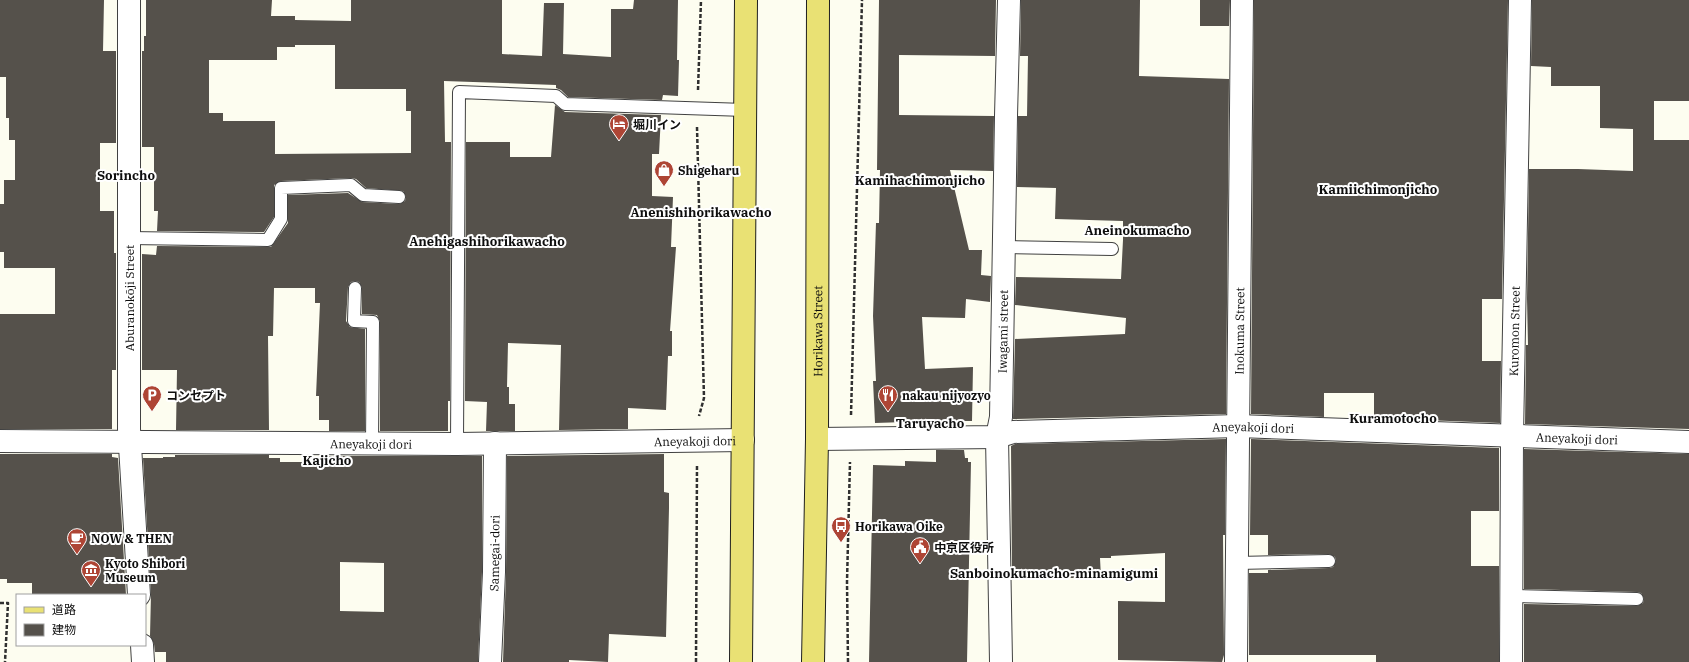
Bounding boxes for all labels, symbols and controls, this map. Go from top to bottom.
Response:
hotel icon: 堀川イン [608,113,630,141]
place label: 堀川イン [633,117,681,132]
shop icon: Shigeharu [653,159,675,187]
place label: Shigeharu [678,163,740,178]
district label: Sorincho [97,167,155,184]
district label: Kamihachimonjicho [855,172,986,189]
district label: Kamiichimonjicho [1319,181,1438,198]
district label: Anenishihorikawacho [630,204,772,221]
district label: Aneinokumacho [1085,222,1190,239]
district label: Anehigashihorikawacho [409,233,565,250]
street label: Aburanokōji Street [122,245,137,351]
street label: Horikawa Street [810,285,825,377]
street label: Kuromon Street [1506,286,1522,376]
street label: Inokuma Street [1231,287,1247,375]
street label: Iwagami street [994,290,1011,373]
parking icon: コンセプト [141,384,163,412]
restaurant icon: nakau nijyozyo [877,384,899,412]
place label: コンセプト [166,388,226,403]
place label: nakau nijyozyo [902,388,991,403]
district label: Kuramotocho [1349,410,1437,427]
district label: Taruyacho [896,415,965,432]
street label: Aneyakoji dori [1212,418,1295,435]
street label: Aneyakoji dori [1536,429,1618,447]
street label: Aneyakoji dori [654,433,736,449]
street label: Aneyakoji dori [330,436,412,451]
district label: Kajicho [303,452,352,469]
street label: Samegai-dori [486,515,502,592]
bus stop icon: Horikawa Oike [830,515,852,543]
place label: Horikawa Oike [855,519,943,534]
cafe icon: NOW & THEN [66,527,88,555]
place label: NOW & THEN [91,531,172,546]
public building icon: 中京区役所 [909,536,931,564]
place label: 中京区役所 [934,540,994,555]
place label: Kyoto Shibori Museum [105,556,185,585]
museum icon: Kyoto Shibori Museum [80,559,102,587]
district label: Sanboinokumacho-minamigumi [950,565,1159,582]
legend [16,594,146,646]
text: 道路 [52,602,76,617]
text: 建物 [52,622,76,637]

